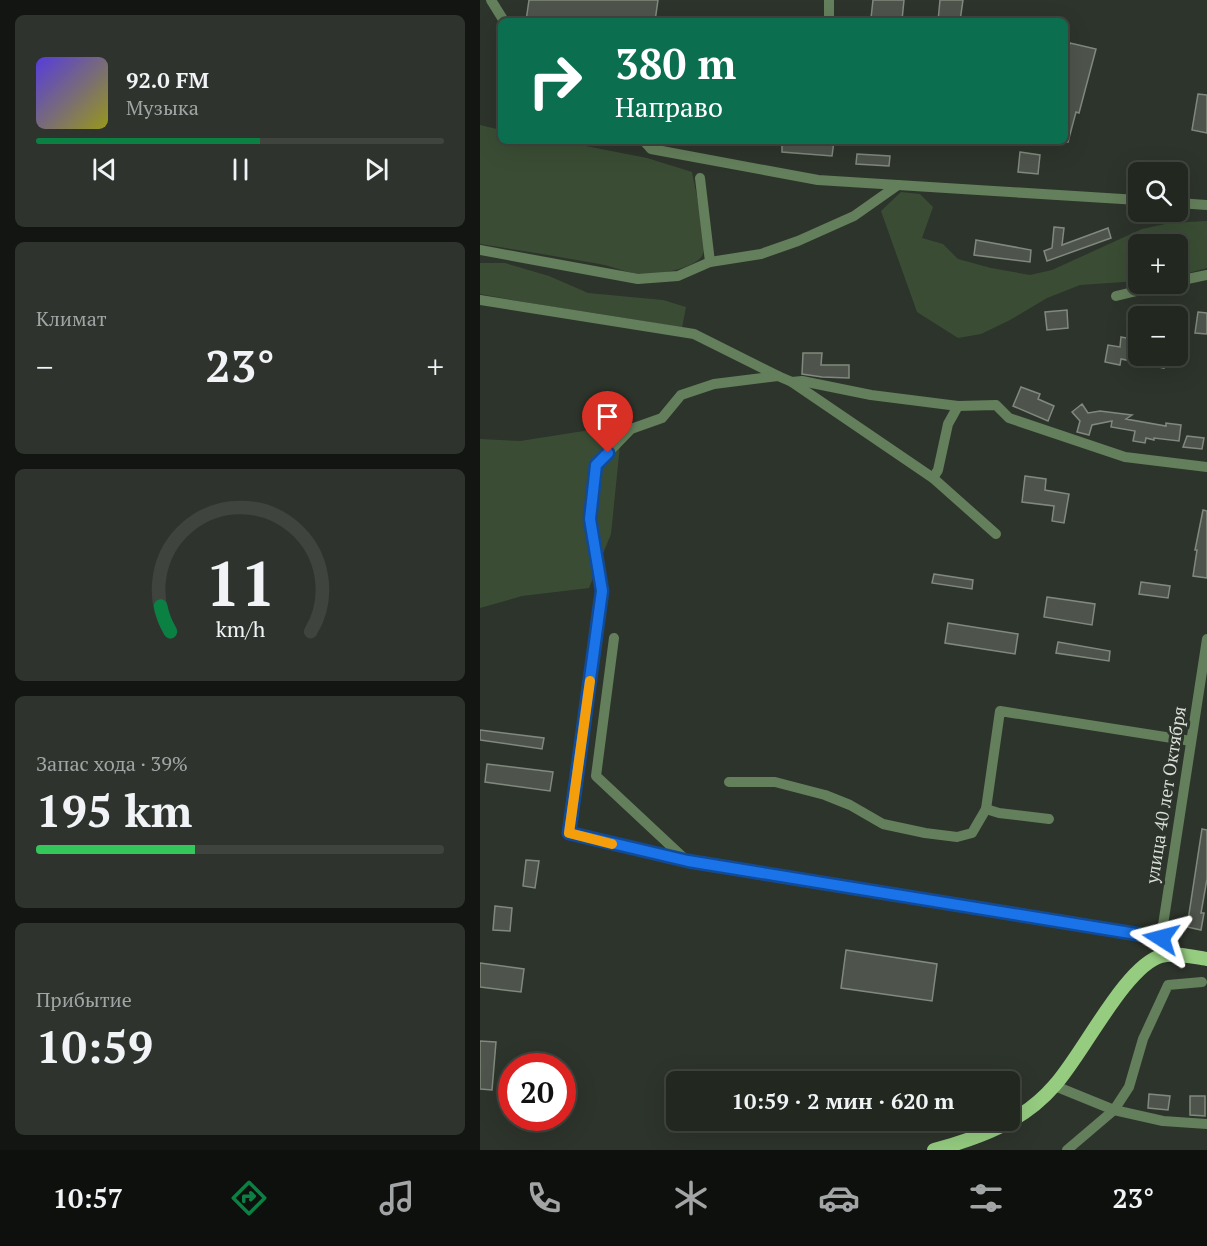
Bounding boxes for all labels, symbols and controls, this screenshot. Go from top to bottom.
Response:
text: 380 m [615,35,736,91]
icon: right [516,42,594,120]
text: 92.0 FM [126,65,209,94]
text: Направо [615,89,723,125]
text: Музыка [126,94,199,121]
icon: previous [88,153,121,186]
icon: pause [224,153,257,186]
icon: next [360,153,393,186]
map controls [1128,162,1188,366]
button: search [1128,162,1188,222]
button: + [1128,234,1188,294]
text: Климат [36,305,107,332]
button: − [1128,306,1188,366]
text: 23° [205,335,275,395]
text: − [36,345,54,388]
text: + [426,345,444,388]
pin [582,391,633,453]
icon: arrive [591,400,624,433]
text: 11 [205,541,275,624]
text: km/h [215,615,265,643]
street label: улица 40 лет Октября [1139,704,1191,886]
text: Запас хода · 39% [36,750,188,777]
text: 195 km [36,780,192,840]
position arrow [1129,906,1193,970]
text: Прибытие [36,986,132,1013]
text: 10:59 [36,1016,153,1076]
speed limit sign: 20 [498,1053,576,1131]
text: 10:59 · 2 мин · 620 m [732,1086,954,1115]
icon: directions [228,1177,270,1219]
icon: music [376,1177,418,1219]
icon: phone [523,1177,565,1219]
icon: climate [670,1177,712,1219]
icon: car [818,1177,860,1219]
icon: filters [965,1177,1007,1219]
text: 10:57 [53,1180,123,1216]
text: 23° [1113,1180,1154,1216]

